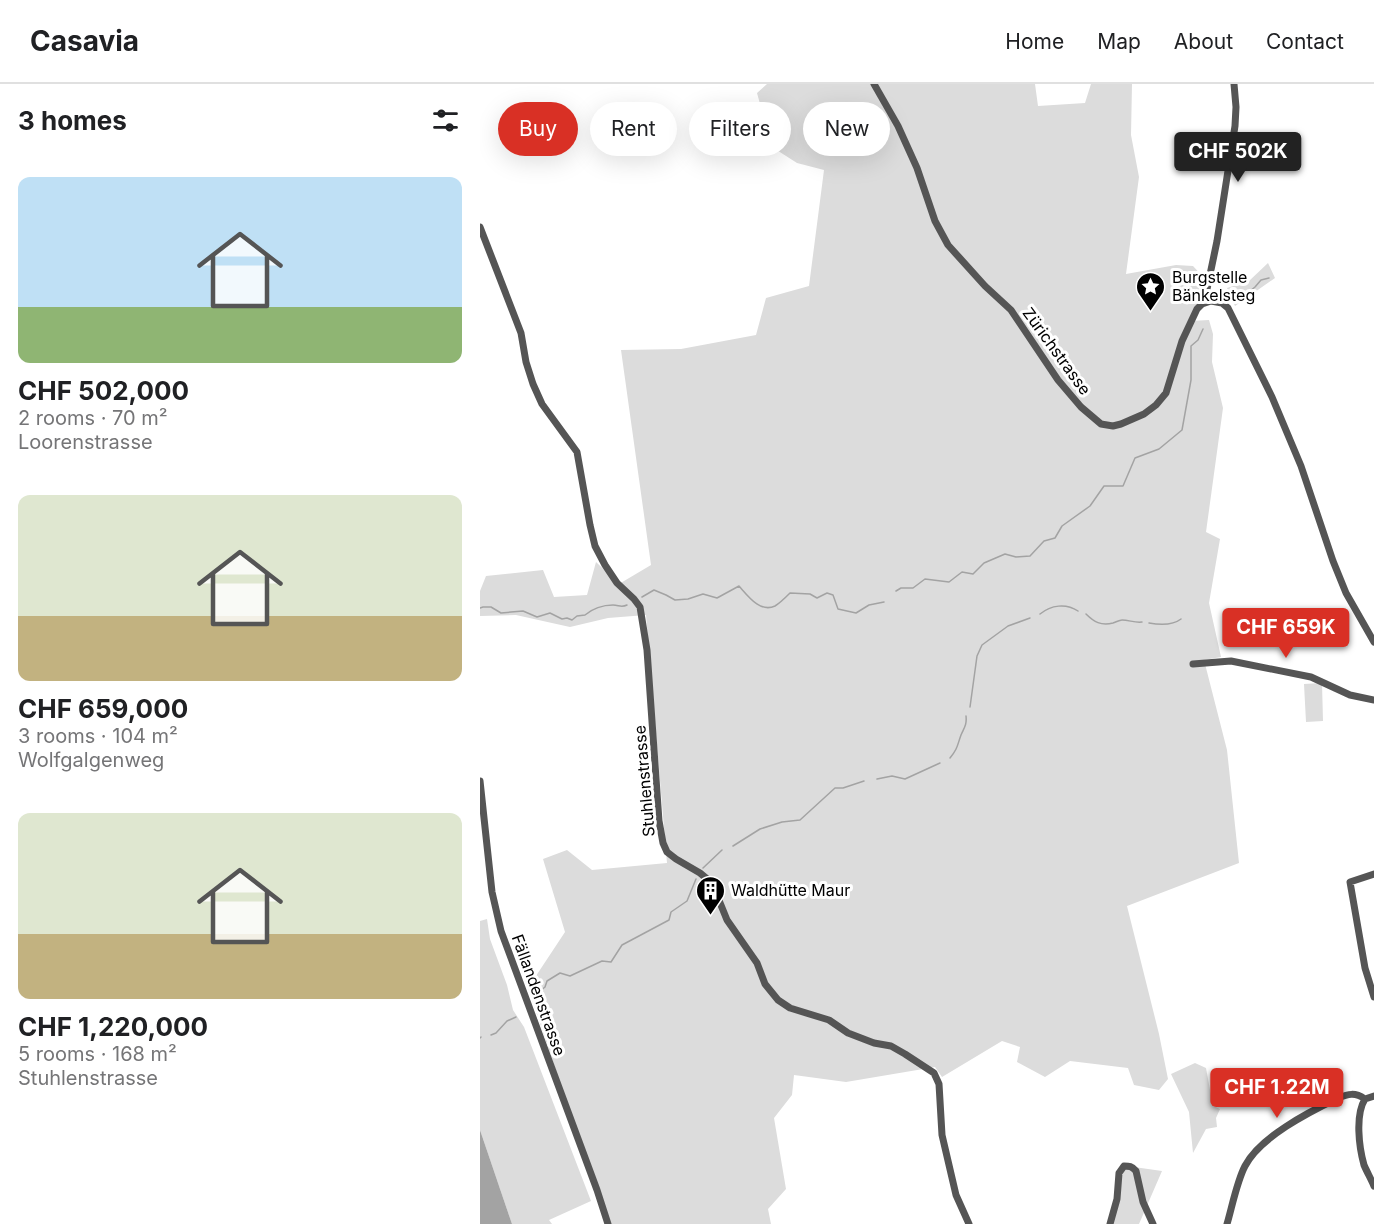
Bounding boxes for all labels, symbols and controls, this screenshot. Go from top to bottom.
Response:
text: Casavia [30,24,139,58]
text: Home [1005,29,1064,54]
text: Map [1097,29,1141,54]
text: About [1174,29,1233,54]
text: Contact [1266,29,1344,54]
chip: Buy [498,102,578,156]
chip: Rent [590,102,677,156]
chip: Filters [689,102,791,156]
chip: New [803,102,890,156]
icon: filters [429,104,462,137]
text: 3 homes [18,105,127,136]
pin: CHF 502K [1176,132,1300,183]
text: CHF 502K [1188,139,1288,163]
icon: home [186,216,294,324]
place label: Burgstelle Bänkelsteg [1172,267,1255,305]
place icon: Burgstelle Bänkelsteg [1135,270,1167,312]
street label: Zürichstrasse [1019,303,1095,399]
text: CHF 502,000 [18,375,189,406]
text: 2 rooms · 70 m² [18,406,168,430]
text: Loorenstrasse [18,430,153,454]
icon: home [186,534,294,642]
pin: CHF 659K [1224,608,1348,659]
text: CHF 659K [1236,615,1336,639]
text: CHF 659,000 [18,693,188,724]
text: 3 rooms · 104 m² [18,724,178,748]
street label: Stuhlenstrasse [629,724,659,838]
text: Wolfgalgenweg [18,748,164,772]
icon: home [186,852,294,960]
building icon: Waldhütte Maur [694,874,726,916]
place label: Waldhütte Maur [731,880,850,900]
street label: Fällandenstrasse [508,932,570,1058]
text: CHF 1,220,000 [18,1011,208,1042]
text: 5 rooms · 168 m² [18,1042,177,1066]
text: Stuhlenstrasse [18,1066,158,1090]
pin: CHF 1.22M [1208,1068,1346,1119]
text: CHF 1.22M [1224,1075,1330,1099]

